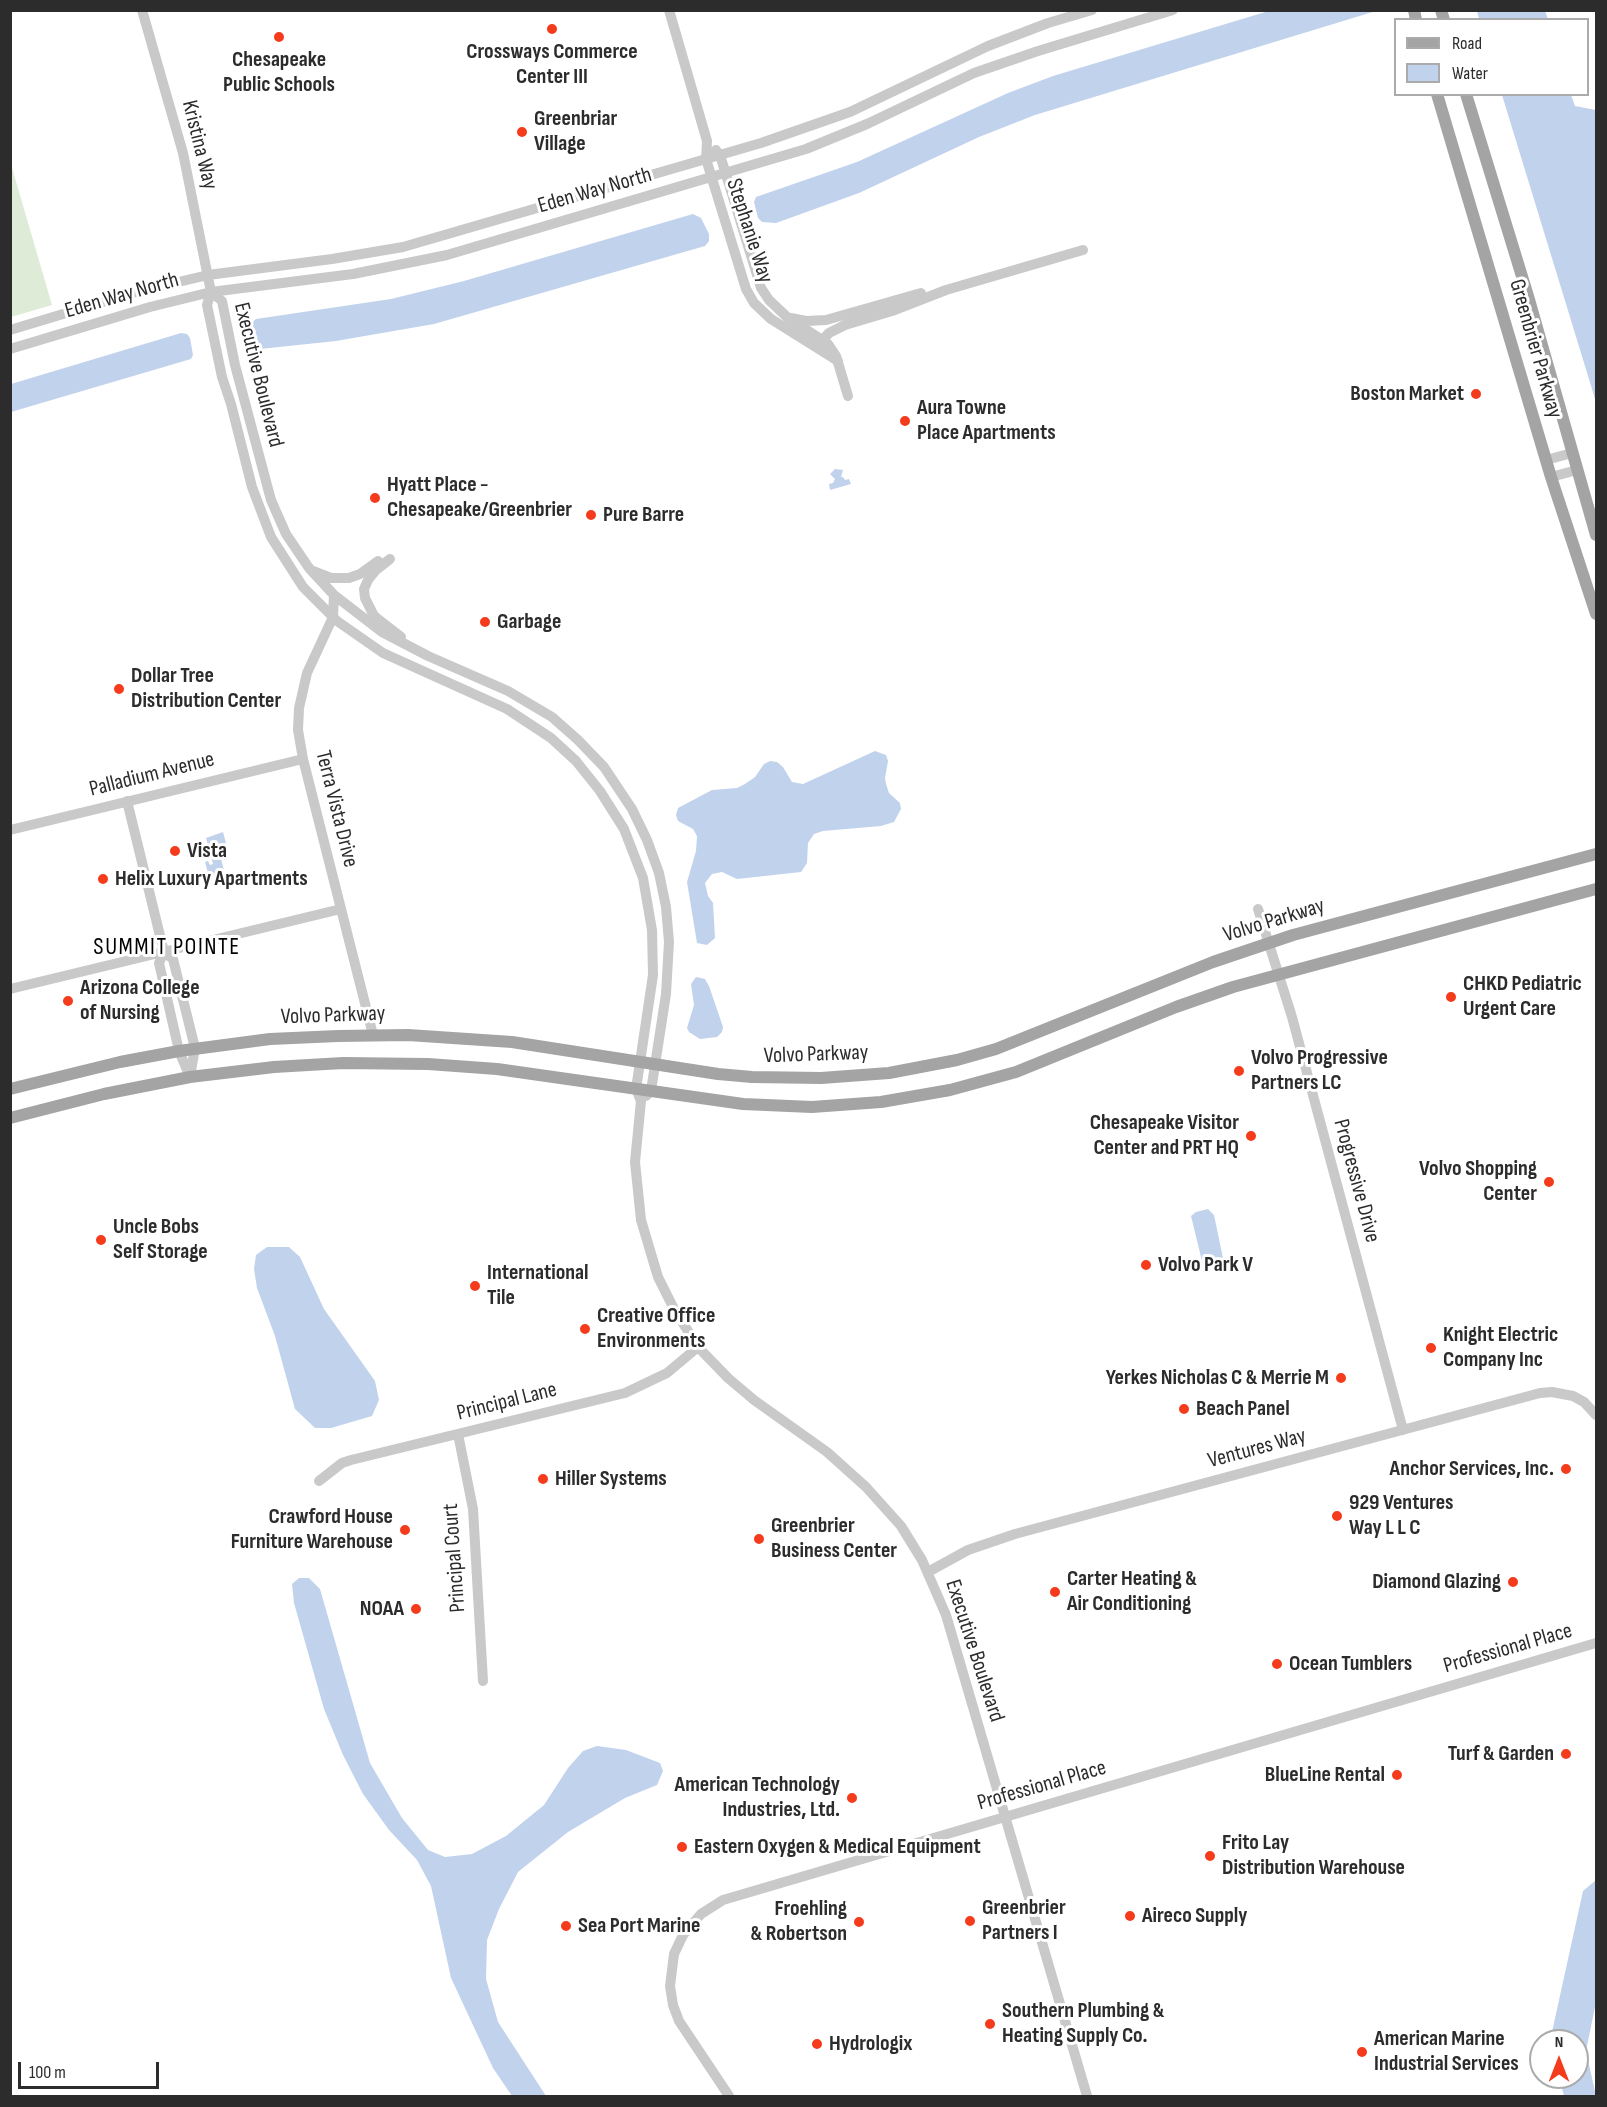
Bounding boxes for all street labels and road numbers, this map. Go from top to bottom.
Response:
street label: Kristina Way [175,98,223,192]
street label: Eden Way North [535,162,655,220]
street label: Stephanie Way [720,175,778,287]
street label: Eden Way North [62,267,182,325]
street label: Greenbrier Parkway [1503,276,1567,422]
street label: Executive Boulevard [227,300,289,450]
street label: Palladium Avenue [87,747,217,803]
street label: Terra Vista Drive [309,748,363,870]
street label: Volvo Parkway [1220,893,1328,949]
street label: Volvo Parkway [280,1001,386,1031]
street label: Volvo Parkway [763,1040,869,1070]
street label: Progressive Drive [1327,1116,1385,1246]
street label: Principal Lane [454,1377,560,1427]
street label: Ventures Way [1205,1423,1309,1475]
street label: Principal Court [438,1503,472,1613]
street label: Executive Boulevard [939,1577,1009,1725]
street label: Professional Place [1441,1618,1575,1680]
street label: Professional Place [975,1755,1109,1817]

